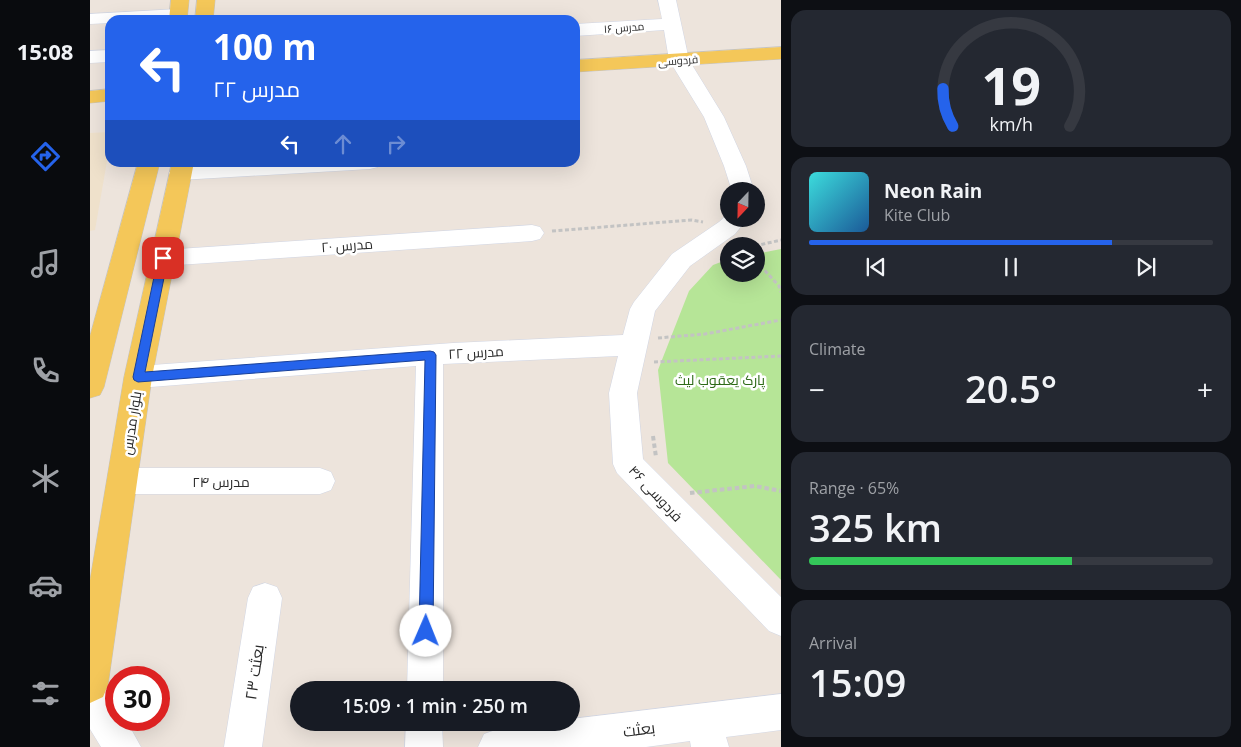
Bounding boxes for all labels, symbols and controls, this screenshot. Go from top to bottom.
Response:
street label: مدرس ۱۶ [603,18,645,36]
text: 100 m [213,23,317,70]
icon: left [130,35,195,100]
text: 15:08 [17,36,73,66]
text: 19 [981,49,1041,120]
street label: فردوسی [657,51,699,69]
text: مدرس ۲۲ [213,73,300,103]
text: km/h [989,112,1033,136]
icon: left [276,130,304,158]
icon: ahead [329,130,357,158]
icon: right [382,130,410,158]
icon: directions [28,139,63,174]
text: Neon Rain [884,178,982,204]
north arrow [720,182,765,228]
map controls [720,182,765,282]
text: Kite Club [884,204,950,226]
street label: مدرس ۲۰ [321,234,373,256]
pin [142,237,184,279]
button: layers [720,237,765,282]
icon: arrive [149,244,177,272]
icon: music [28,246,63,281]
icon: previous [862,253,890,281]
icon: pause [997,253,1025,281]
icon: next [1132,253,1160,281]
text: Climate [809,338,866,360]
street label: مدرس ۲۲ [448,341,504,363]
icon: phone [28,353,63,388]
text: 20.5° [965,362,1057,414]
park label: پارک یعقوب لیث [675,370,765,390]
text: − [809,370,825,408]
text: + [1197,370,1213,408]
street label: بلوار مدرس [117,390,145,456]
icon: climate [28,461,63,496]
street label: فردوسی ۴۶ [625,461,687,525]
street label: مدرس ۲۴ [192,472,250,491]
text: Range · 65% [809,477,899,499]
text: 325 km [809,501,942,553]
icon: car [28,568,63,603]
position arrow [399,604,451,656]
text: Arrival [809,632,857,654]
street label: بعثت ۲۳ [239,643,269,701]
text: 15:09 [809,656,906,708]
speed limit sign: 30 [105,666,170,731]
icon: filters [28,676,63,711]
text: 15:09 · 1 min · 250 m [342,693,528,719]
street label: بعثت [622,716,656,742]

